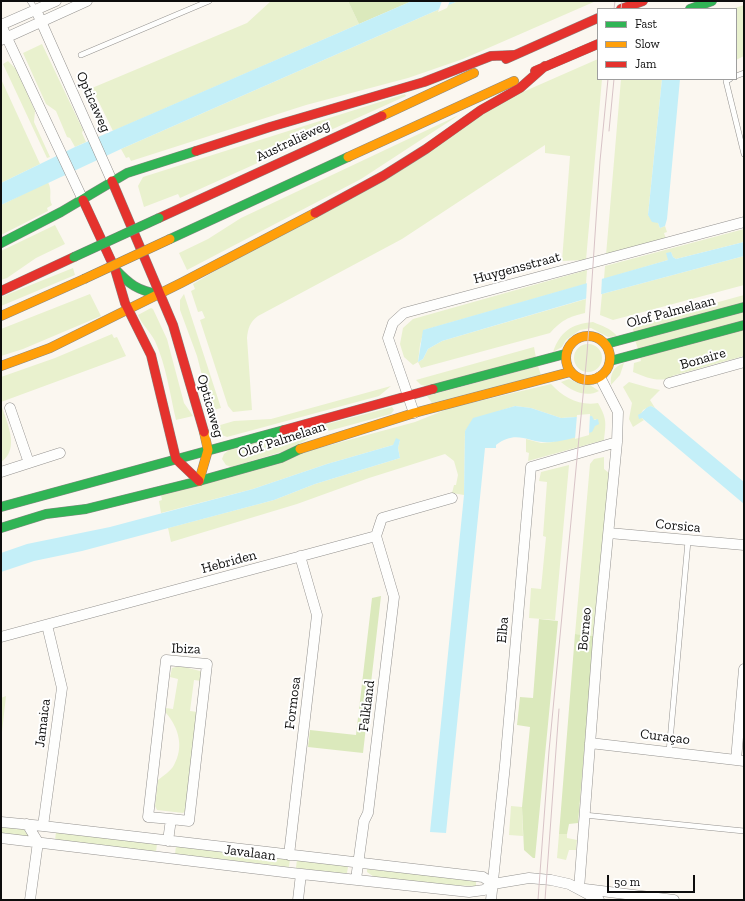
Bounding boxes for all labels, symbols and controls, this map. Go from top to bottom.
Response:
legend [597,8,737,80]
text: Fast [635,17,657,31]
text: Slow [635,37,660,51]
text: Jam [635,57,656,71]
street label: Opticaweg [72,69,114,135]
street label: Australiëweg [253,117,333,165]
street label: Huygensstraat [472,248,562,288]
street label: Olof Palmelaan [625,292,717,332]
street label: Bonaire [678,344,728,374]
street label: Opticaweg [193,373,227,439]
street label: Olof Palmelaan [236,418,328,462]
street label: Corsica [655,516,701,536]
street label: Hebriden [200,547,258,577]
street label: Borneo [575,607,595,651]
street label: Elba [493,616,513,644]
street label: Ibiza [171,640,201,658]
street label: Formosa [281,676,305,730]
street label: Falkland [356,679,378,733]
street label: Jamaica [32,698,54,748]
street label: Curaçao [639,726,691,748]
street label: Javalaan [223,842,277,864]
scale bar [609,867,697,893]
text: 50 m [614,875,640,889]

